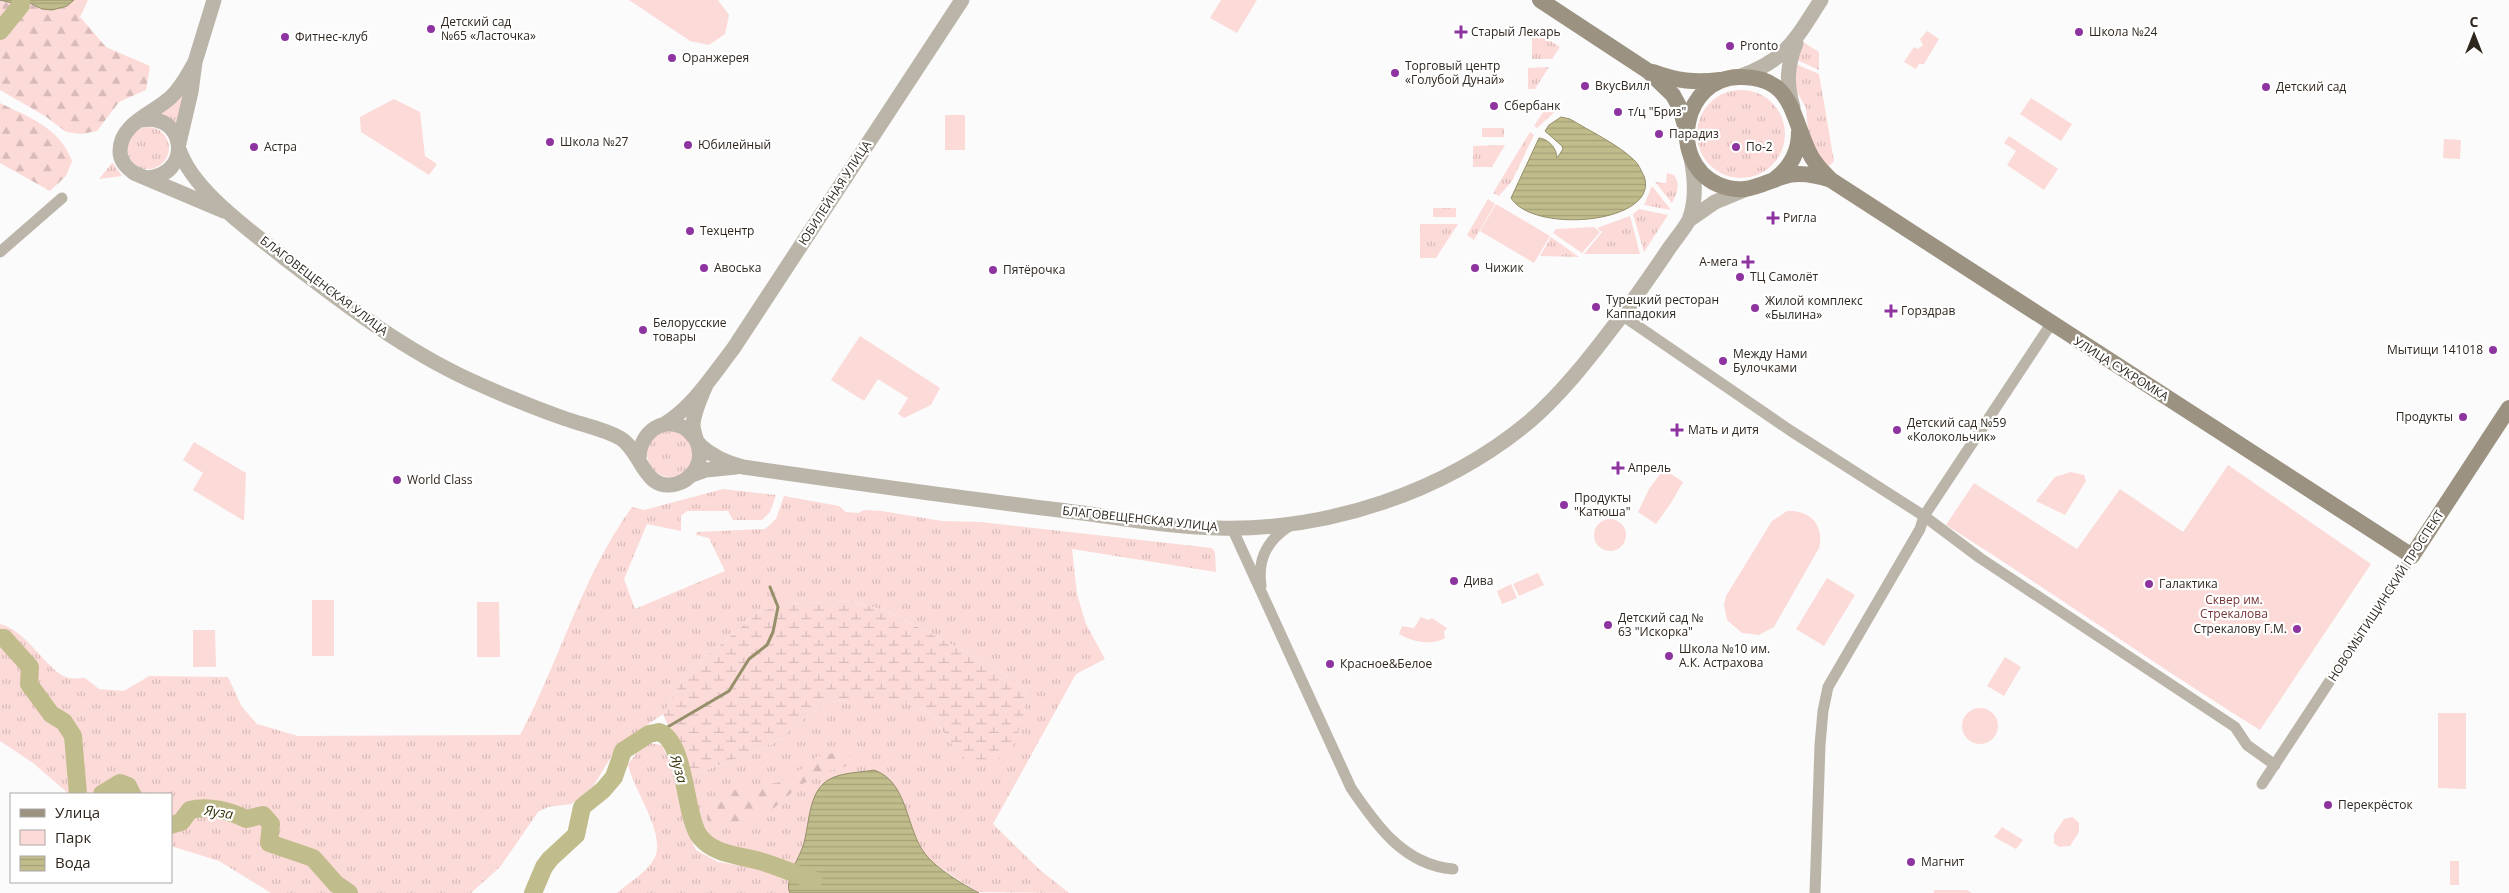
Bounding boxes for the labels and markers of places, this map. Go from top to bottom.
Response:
place label: Детский сад №65 «Ласточка» [441,13,536,44]
marker: Детский сад №65 «Ласточка» [425,23,437,35]
place label: Старый Лекарь [1471,23,1561,40]
place label: Школа №24 [2089,23,2158,40]
marker: Старый Лекарь [1455,26,1467,38]
marker: Школа №24 [2073,26,2085,38]
place label: Фитнес-клуб [295,28,368,45]
marker: Фитнес-клуб [279,31,291,43]
place label: Pronto [1740,37,1778,54]
marker: Pronto [1724,40,1736,52]
place label: Оранжерея [682,49,749,66]
marker: Оранжерея [666,52,678,64]
place label: Торговый центр «Голубой Дунай» [1405,57,1504,88]
marker: Торговый центр «Голубой Дунай» [1389,67,1401,79]
place label: ВкусВилл [1595,77,1650,94]
place label: Детский сад [2276,78,2346,95]
marker: ВкусВилл [1579,80,1591,92]
marker: Детский сад [2260,81,2272,93]
place label: Сбербанк [1504,97,1561,114]
marker: Сбербанк [1488,100,1500,112]
place label: т/ц "Бриз" [1628,103,1686,120]
marker: т/ц "Бриз" [1612,106,1624,118]
place label: Парадиз [1669,125,1719,142]
marker: Парадиз [1653,128,1665,140]
place label: Школа №27 [560,133,629,150]
marker: Школа №27 [544,136,556,148]
place label: Юбилейный [698,136,771,153]
place label: Астра [264,138,297,155]
place label: По-2 [1746,138,1773,155]
marker: Юбилейный [682,139,694,151]
marker: Астра [248,141,260,153]
marker: По-2 [1730,141,1742,153]
place label: Ригла [1783,209,1817,226]
marker: Ригла [1767,212,1779,224]
place label: Техцентр [700,222,754,239]
marker: Техцентр [684,225,696,237]
place label: А-мега [1699,253,1738,270]
marker: А-мега [1742,256,1754,268]
place label: Авоська [714,259,761,276]
place label: Чижик [1485,259,1524,276]
place label: Пятёрочка [1003,261,1065,278]
marker: Авоська [698,262,710,274]
marker: Чижик [1469,262,1481,274]
marker: Пятёрочка [987,264,999,276]
place label: ТЦ Самолёт [1750,268,1818,285]
marker: ТЦ Самолёт [1734,271,1746,283]
place label: Турецкий ресторан Каппадокия [1606,291,1719,322]
place label: Жилой комплекс «Былина» [1765,292,1863,323]
marker: Турецкий ресторан Каппадокия [1590,301,1602,313]
marker: Жилой комплекс «Былина» [1749,302,1761,314]
place label: Горздрав [1901,302,1956,319]
marker: Горздрав [1885,305,1897,317]
place label: Белорусские товары [653,314,727,345]
marker: Белорусские товары [637,324,649,336]
place label: Мытищи 141018 [2387,341,2483,358]
marker: Мытищи 141018 [2487,344,2499,356]
place label: Между Нами Булочками [1733,345,1807,376]
marker: Между Нами Булочками [1717,355,1729,367]
place label: Продукты [2396,408,2453,425]
marker: Продукты [2457,411,2469,423]
place label: Детский сад №59 «Колокольчик» [1907,414,2006,445]
place label: Мать и дитя [1688,421,1759,438]
marker: Мать и дитя [1670,423,1684,437]
marker: Детский сад №59 «Колокольчик» [1891,424,1903,436]
place label: Апрель [1628,459,1671,476]
marker: Апрель [1612,462,1624,474]
place label: World Class [407,471,473,488]
marker: World Class [391,474,403,486]
place label: Продукты "Катюша" [1574,489,1631,520]
marker: Продукты "Катюша" [1558,499,1570,511]
place label: Дива [1464,572,1493,589]
marker: Дива [1448,575,1460,587]
place label: Галактика [2159,575,2218,592]
marker: Галактика [2143,578,2155,590]
place label: Детский сад № 63 "Искорка" [1618,609,1704,640]
marker: Детский сад № 63 "Искорка" [1602,619,1614,631]
place label: Стрекалову Г.М. [2193,620,2287,637]
marker: Стрекалову Г.М. [2291,623,2303,635]
place label: Школа №10 им. А.К. Астрахова [1679,640,1770,671]
marker: Школа №10 им. А.К. Астрахова [1663,650,1675,662]
place label: Красное&Белое [1340,655,1433,672]
marker: Красное&Белое [1324,658,1336,670]
place label: Перекрёсток [2338,796,2413,813]
marker: Перекрёсток [2322,799,2334,811]
place label: Магнит [1921,853,1965,870]
marker: Магнит [1905,856,1917,868]

